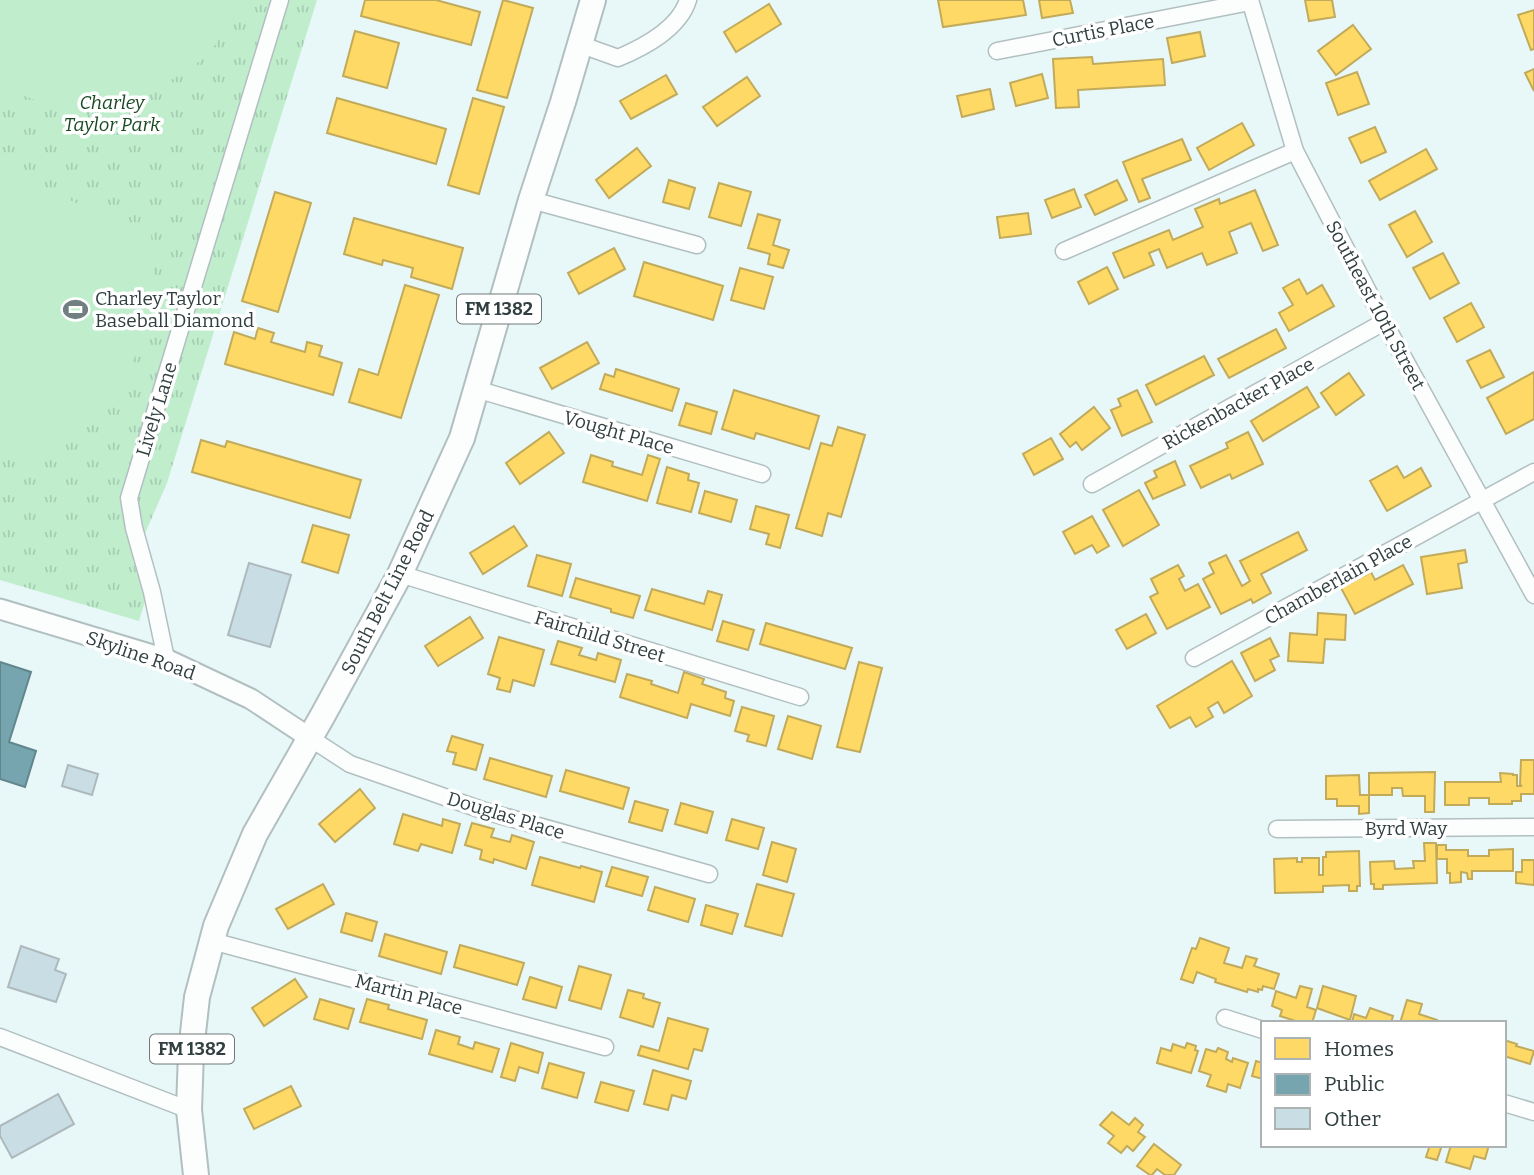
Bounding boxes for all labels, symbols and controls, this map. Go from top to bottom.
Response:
street label: Curtis Place [1050,9,1156,52]
park label: Charley Taylor Park [64,91,161,136]
street label: Southeast 10th Street [1321,217,1430,394]
place label: Charley Taylor Baseball Diamond [95,287,254,332]
sports icon: Charley Taylor Baseball Diamond [61,295,89,323]
road number: FM 1382 [457,295,541,324]
street label: Rickenbacker Place [1158,352,1318,455]
street label: Lively Lane [131,359,182,459]
street label: Vought Place [561,406,677,459]
street label: South Belt Line Road [336,506,439,678]
street label: Chamberlain Place [1260,529,1416,630]
street label: Fairchild Street [532,606,668,667]
street label: Skyline Road [83,626,198,685]
street label: Douglas Place [444,787,567,844]
street label: Byrd Way [1365,817,1448,840]
street label: Martin Place [353,969,465,1020]
legend [1261,1021,1506,1147]
road number: FM 1382 [150,1034,234,1064]
text: Homes [1324,1036,1394,1062]
text: Public [1324,1071,1385,1097]
text: Other [1324,1106,1381,1132]

